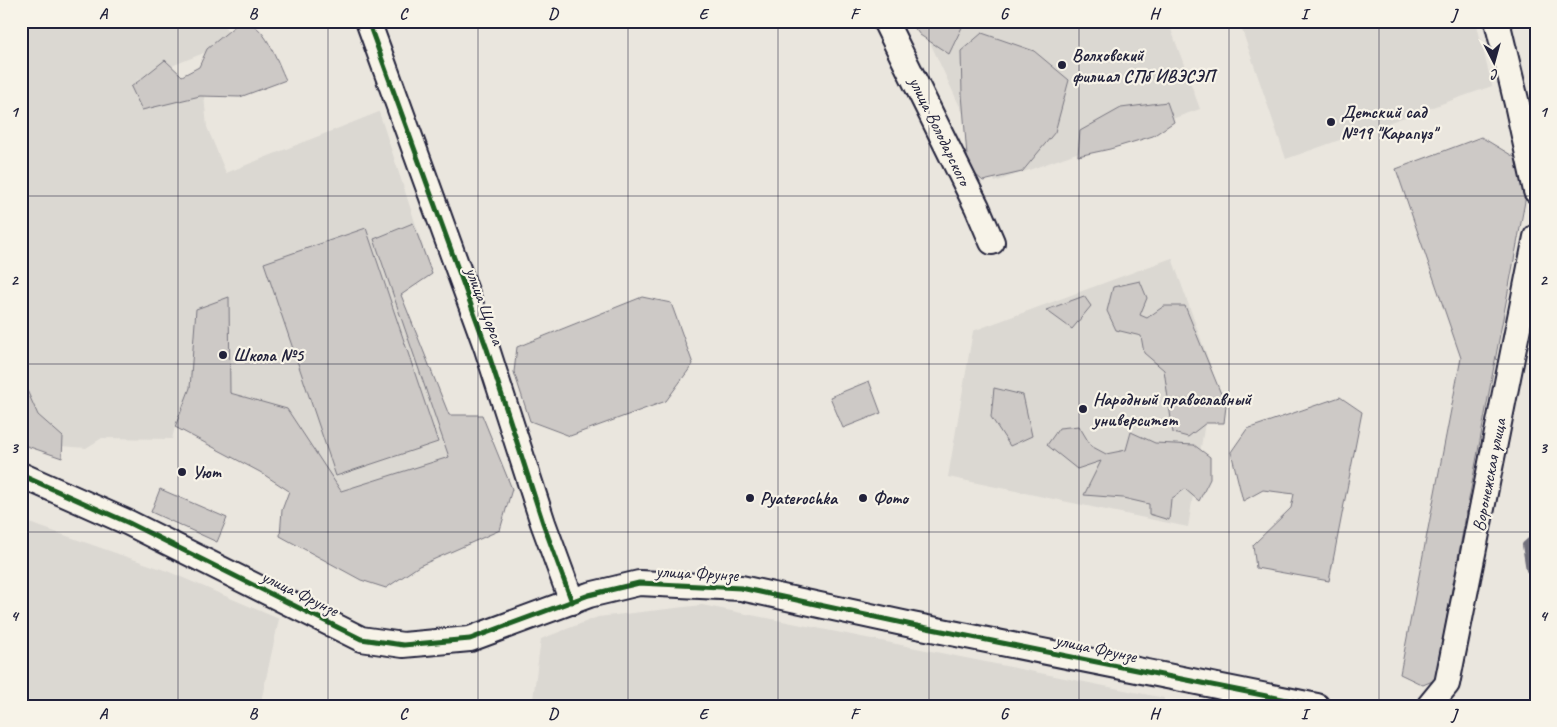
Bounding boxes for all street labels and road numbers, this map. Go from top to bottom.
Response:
street label: улица Володарского [904,72,977,190]
street label: улица Щорса [460,263,510,349]
street label: Воронежская улица [1467,415,1511,533]
street label: улица Фрунзе [654,560,740,587]
street label: улица Фрунзе [257,565,343,622]
street label: улица Фрунзе [1052,628,1140,669]

